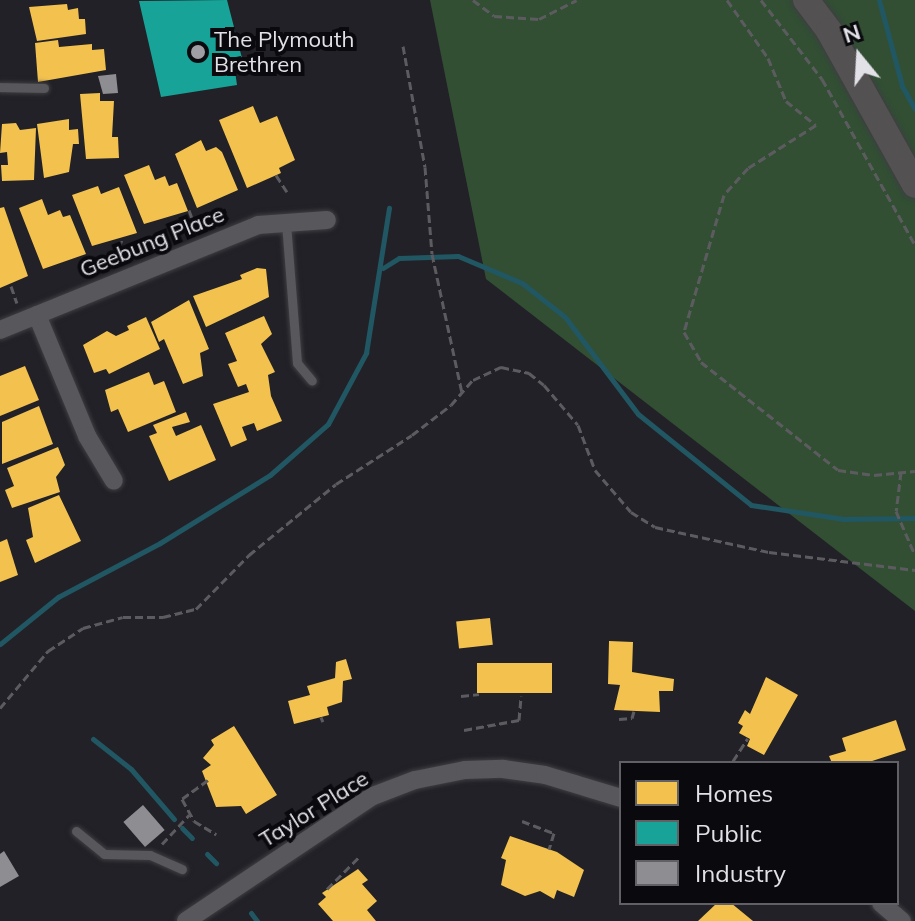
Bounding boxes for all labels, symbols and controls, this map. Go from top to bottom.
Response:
north arrow [819,16,899,96]
text: N [839,17,864,49]
place label: The Plymouth Brethren [214,26,354,78]
marker: The Plymouth Brethren [189,43,207,61]
street label: Geebung Place [76,201,228,283]
legend [619,761,899,905]
street label: Taylor Place [255,765,373,853]
text: Homes [695,778,773,808]
text: Public [695,818,762,848]
text: Industry [695,858,786,888]

